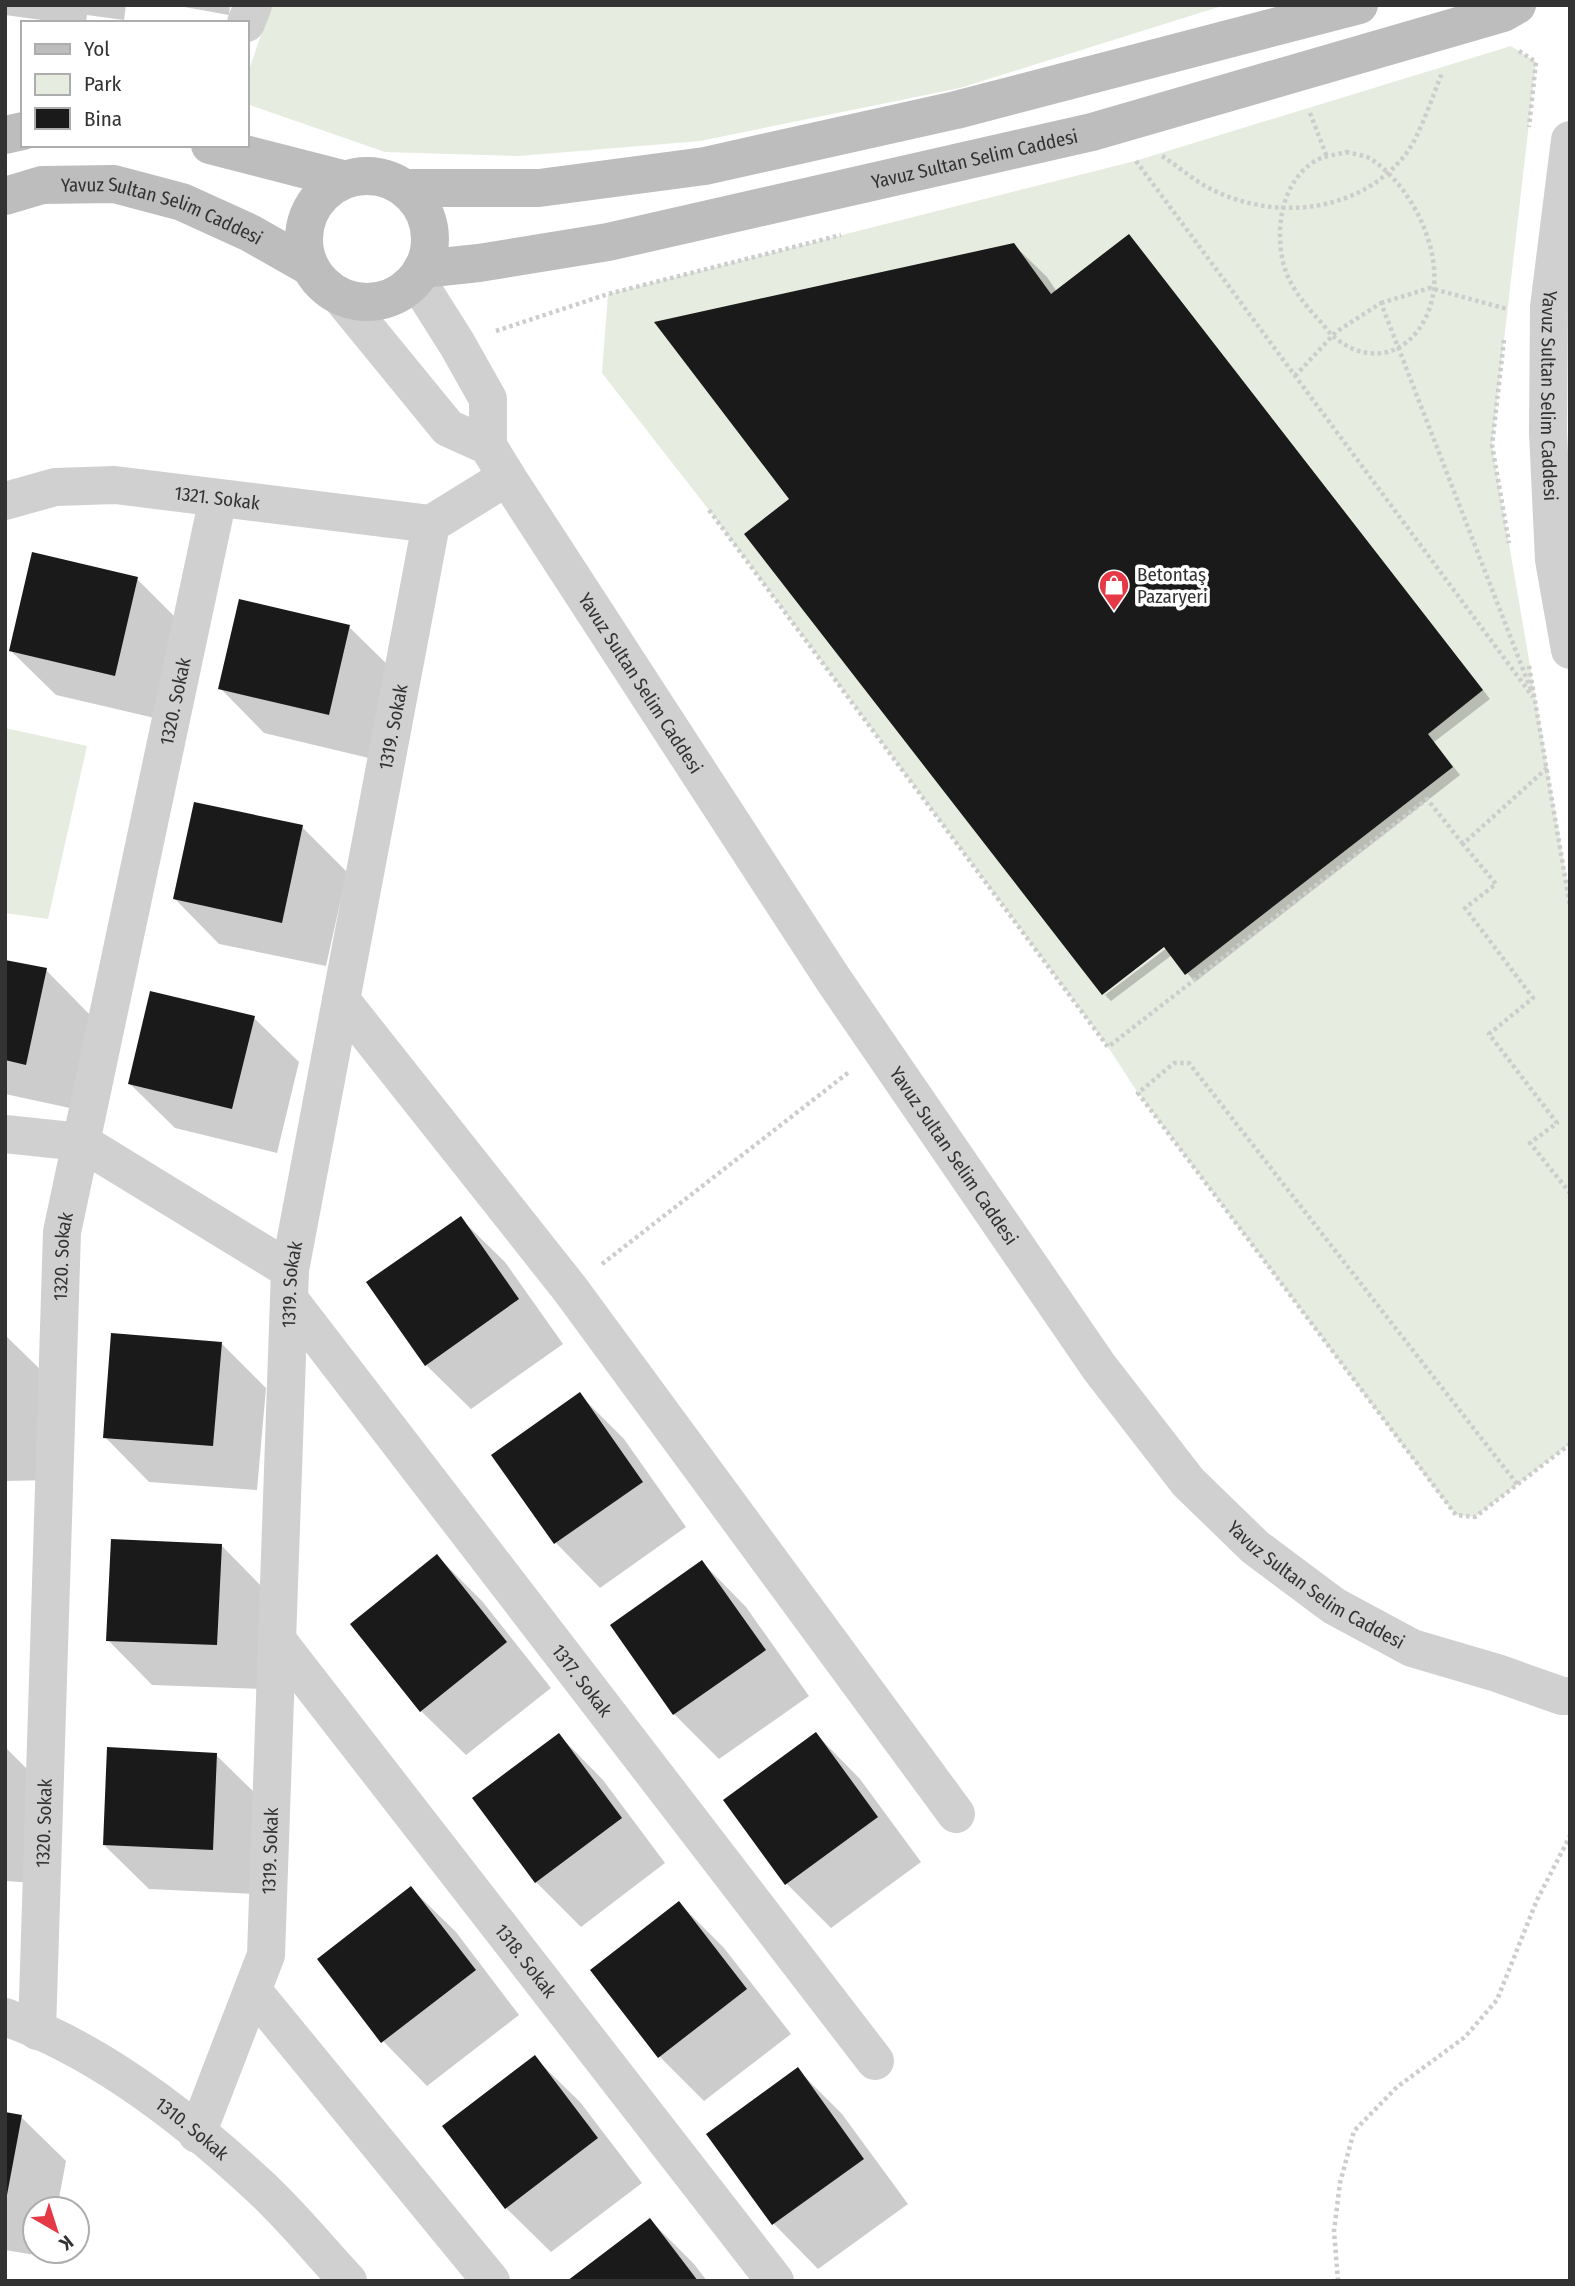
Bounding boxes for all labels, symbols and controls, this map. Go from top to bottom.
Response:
legend [21,21,248,147]
text: Yol [84,36,110,62]
text: Park [84,71,122,97]
text: Bina [84,106,122,132]
street label: Yavuz Sultan Selim Caddesi [869,124,1080,193]
street label: Yavuz Sultan Selim Caddesi [61,172,267,249]
street label: Yavuz Sultan Selim Caddesi [1536,289,1563,502]
street label: 1321. Sokak [173,481,261,514]
place label: Betontaş Pazaryeri [1137,563,1208,608]
shop icon: Betontaş Pazaryeri [1097,568,1131,612]
street label: Yavuz Sultan Selim Caddesi [574,588,708,778]
street label: 1320. Sokak [154,655,195,747]
street label: 1319. Sokak [373,682,412,772]
street label: Yavuz Sultan Selim Caddesi [885,1062,1023,1249]
street label: 1320. Sokak [48,1210,77,1301]
street label: 1319. Sokak [276,1239,307,1328]
street label: Yavuz Sultan Selim Caddesi [1223,1515,1409,1653]
street label: 1317. Sokak [547,1639,617,1721]
street label: 1320. Sokak [31,1778,56,1868]
street label: 1319. Sokak [257,1807,283,1895]
street label: 1318. Sokak [490,1919,562,2002]
street label: 1310. Sokak [151,2092,234,2165]
north arrow [21,2195,91,2265]
text: K [54,2230,78,2256]

